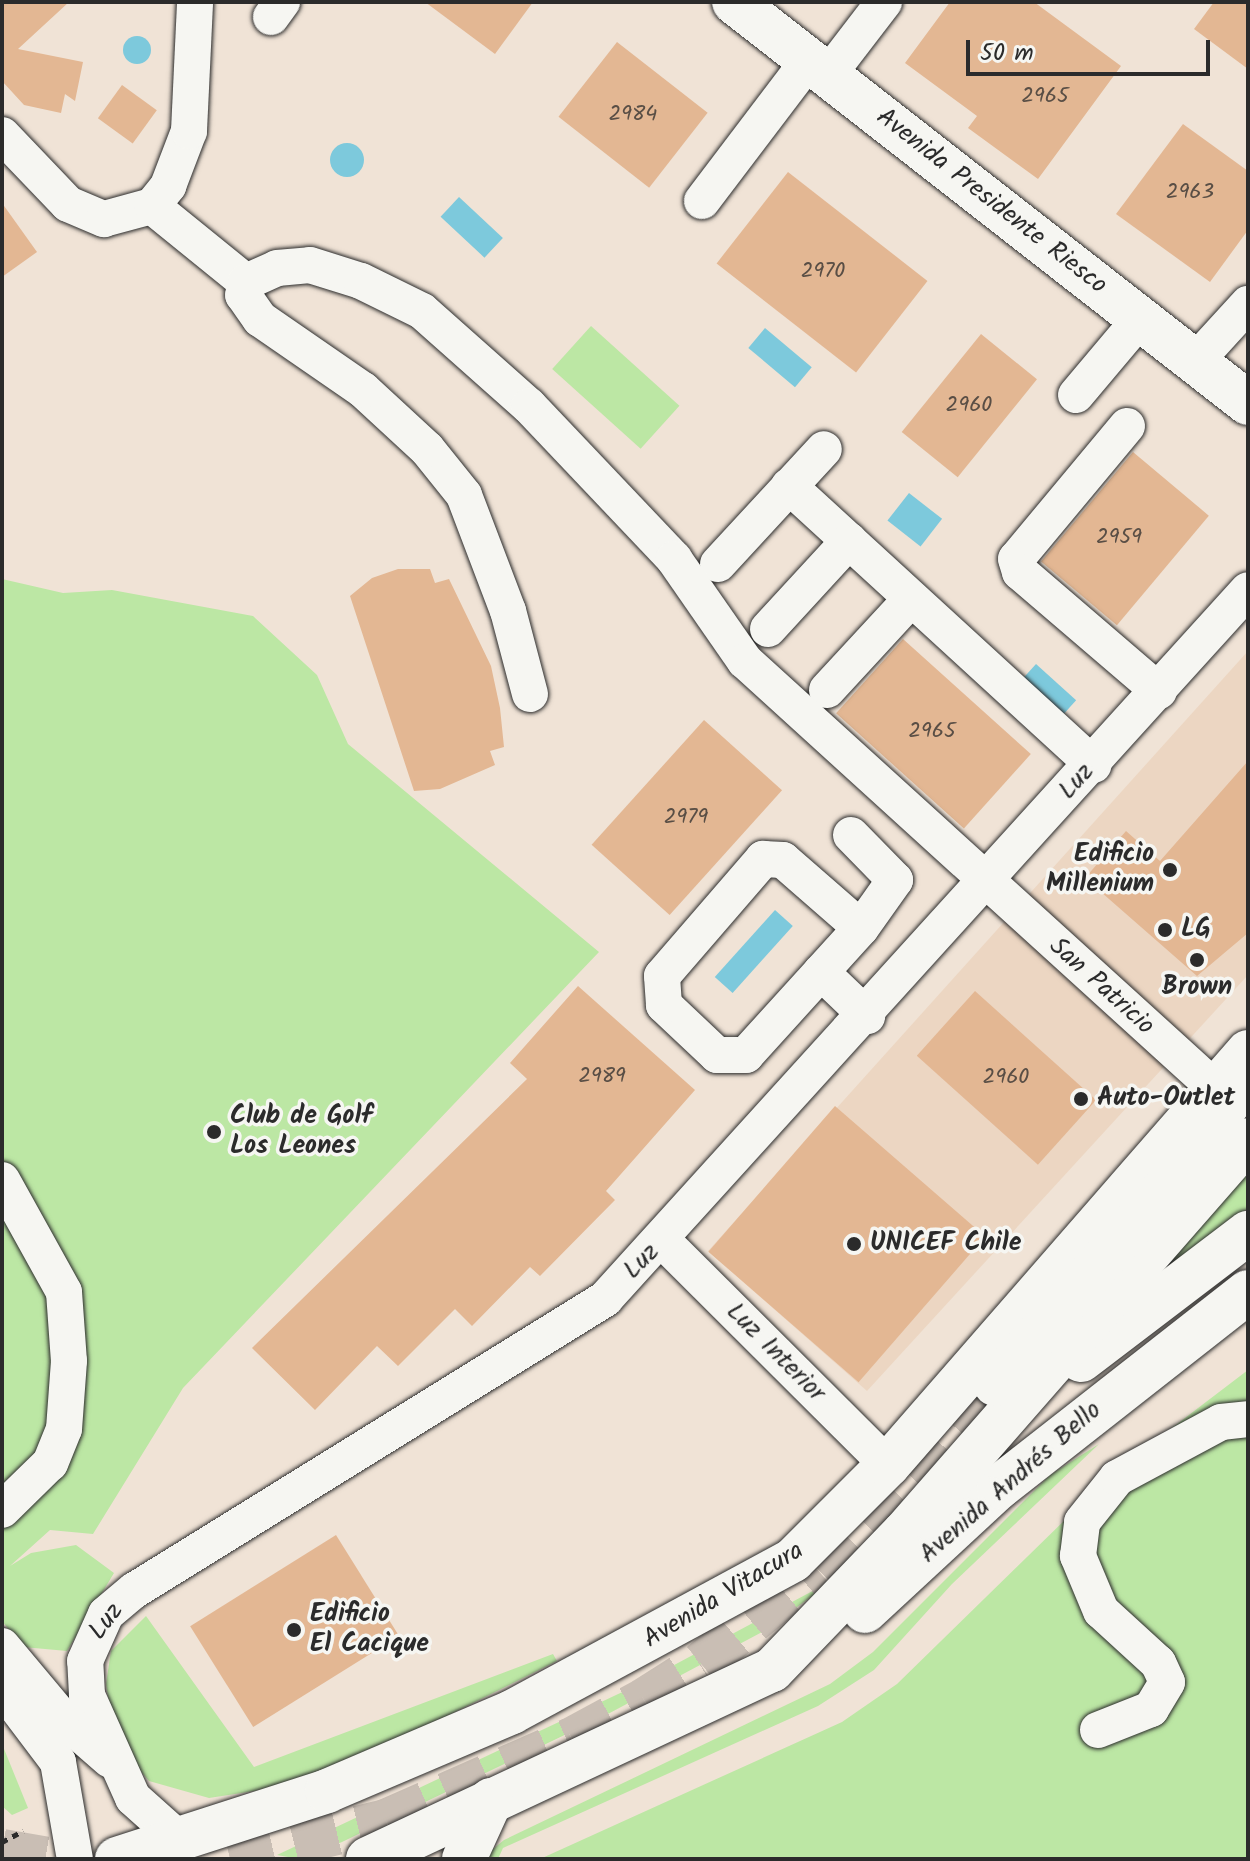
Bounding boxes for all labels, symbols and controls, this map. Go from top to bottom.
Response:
scale bar [970,24,1214,74]
text: 50 m [980,34,1034,73]
house number: 2965 [1021,84,1069,110]
house number: 2984 [609,102,657,128]
street label: Avenida Presidente Riesco [869,102,1113,302]
house number: 2963 [1166,180,1214,206]
house number: 2970 [801,259,845,285]
house number: 2960 [946,393,992,419]
house number: 2959 [1096,525,1142,551]
house number: 2965 [908,719,956,745]
street label: Luz [1053,757,1101,807]
house number: 2979 [664,805,708,831]
place label: Edificio Millenium [1046,839,1154,900]
marker: Edificio Millenium [1161,861,1179,879]
place label: LG [1181,914,1211,946]
marker: LG [1156,921,1174,939]
street label: San Patricio [1042,932,1160,1042]
marker: Brown [1188,951,1206,969]
place label: Brown [1162,972,1232,1004]
house number: 2989 [578,1064,626,1090]
house number: 2960 [983,1065,1029,1091]
place label: Auto-Outlet [1097,1083,1235,1115]
marker: Auto-Outlet [1072,1090,1090,1108]
place label: Club de Golf Los Leones [230,1101,373,1162]
marker: Club de Golf Los Leones [205,1123,223,1141]
place label: UNICEF Chile [870,1228,1021,1260]
marker: UNICEF Chile [845,1235,863,1253]
street label: Luz [617,1237,667,1287]
street label: Luz Interior [719,1297,831,1409]
street label: Avenida Andrés Bello [914,1395,1108,1571]
street label: Avenida Vitacura [638,1536,810,1656]
street label: Luz [83,1597,131,1647]
place label: Edificio El Cacique [310,1599,429,1660]
marker: Edificio El Cacique [285,1621,303,1639]

